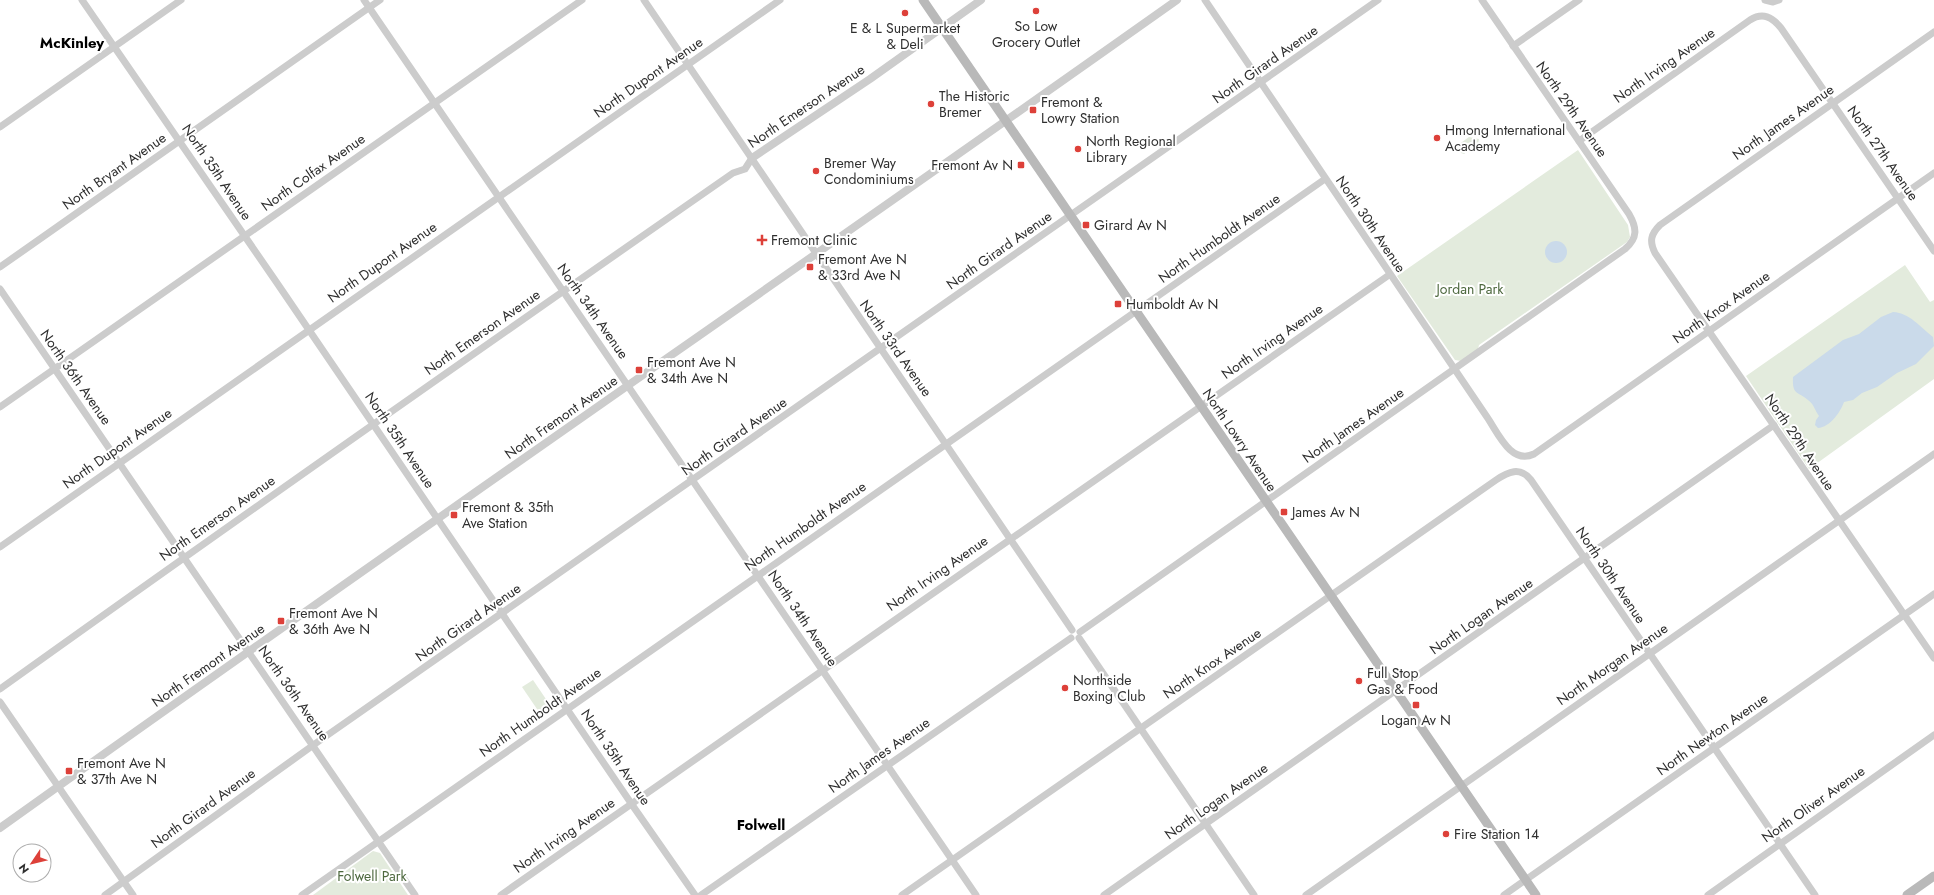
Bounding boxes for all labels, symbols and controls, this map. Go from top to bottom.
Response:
marker: So Low Grocery Outlet [1031,6,1041,16]
marker: E & L Supermarket & Deli [900,8,910,18]
place label: So Low Grocery Outlet [992,16,1081,52]
place label: E & L Supermarket & Deli [850,18,961,54]
street label: North Girard Avenue [1208,20,1322,108]
street label: North Irving Avenue [1609,22,1719,108]
district label: McKinley [40,32,104,54]
street label: North Dupont Avenue [589,32,707,122]
street label: North 29th Avenue [1531,57,1613,161]
street label: North Emerson Avenue [743,59,869,153]
street label: North James Avenue [1728,79,1838,165]
place label: The Historic Bremer [939,86,1010,122]
place label: Fremont & Lowry Station [1041,92,1120,128]
marker: The Historic Bremer [926,99,936,109]
street label: North 27th Avenue [1843,101,1923,205]
marker: Fremont & Lowry Station [1028,105,1038,115]
street label: North 35th Avenue [177,120,257,224]
place label: Hmong International Academy [1445,120,1565,156]
street label: North Bryant Avenue [58,128,170,214]
street label: North Colfax Avenue [257,129,369,215]
place label: North Regional Library [1086,131,1176,167]
marker: Hmong International Academy [1432,133,1442,143]
marker: North Regional Library [1073,144,1083,154]
place label: Bremer Way Condominiums [824,153,914,189]
place label: Fremont Av N [931,155,1013,175]
marker: Fremont Av N [1016,160,1026,170]
marker: Bremer Way Condominiums [811,166,821,176]
street label: North 30th Avenue [1331,172,1411,276]
street label: North Humboldt Avenue [1154,188,1284,288]
street label: North Girard Avenue [942,206,1056,294]
place label: Girard Av N [1094,215,1167,235]
street label: North Dupont Avenue [323,217,441,307]
marker: Girard Av N [1081,220,1091,230]
place label: Fremont Clinic [771,230,857,250]
marker: Fremont Clinic [756,234,768,246]
place label: Fremont Ave N & 33rd Ave N [818,249,907,285]
street label: North 34th Avenue [553,259,633,363]
marker: Fremont Ave N & 33rd Ave N [805,262,815,272]
street label: North Knox Avenue [1668,266,1774,348]
park label: Jordan Park [1434,279,1504,299]
street label: North Emerson Avenue [420,284,544,380]
place label: Humboldt Av N [1126,294,1218,314]
street label: North 33rd Avenue [855,296,937,400]
street label: North Irving Avenue [1217,298,1327,384]
marker: Humboldt Av N [1113,299,1123,309]
street label: North 36th Avenue [36,325,116,429]
place label: Fremont Ave N & 34th Ave N [647,352,736,388]
marker: Fremont Ave N & 34th Ave N [634,365,644,375]
street label: North Fremont Avenue [500,370,622,464]
street label: North James Avenue [1298,382,1408,468]
street label: North Lowry Avenue [1198,384,1282,496]
street label: North 35th Avenue [360,388,440,492]
street label: North 29th Avenue [1760,390,1840,494]
street label: North Girard Avenue [677,392,791,480]
street label: North Dupont Avenue [58,403,176,493]
street label: North Emerson Avenue [155,470,279,566]
street label: North Humboldt Avenue [740,476,870,576]
place label: Fremont & 35th Ave Station [462,497,554,533]
place label: James Av N [1290,502,1360,522]
marker: James Av N [1279,507,1289,517]
marker: Fremont & 35th Ave Station [449,510,459,520]
street label: North 30th Avenue [1571,523,1651,627]
street label: North Irving Avenue [882,530,992,616]
street label: North 34th Avenue [763,566,843,670]
street label: North Logan Avenue [1425,573,1537,659]
street label: North Girard Avenue [411,578,525,666]
place label: Fremont Ave N & 36th Ave N [289,603,378,639]
marker: Fremont Ave N & 36th Ave N [276,616,286,626]
street label: North Fremont Avenue [147,618,269,712]
street label: North Morgan Avenue [1552,618,1672,710]
street label: North Knox Avenue [1159,623,1265,703]
street label: North 36th Avenue [254,641,334,745]
street label: North Humboldt Avenue [475,662,605,762]
place label: Full Stop Gas & Food [1367,663,1438,699]
place label: Northside Boxing Club [1073,670,1145,706]
marker: Full Stop Gas & Food [1354,676,1364,686]
marker: Northside Boxing Club [1060,683,1070,693]
street label: North Newton Avenue [1652,688,1772,780]
marker: Logan Av N [1411,700,1421,710]
street label: North 35th Avenue [576,705,656,809]
place label: Logan Av N [1381,710,1451,730]
street label: North James Avenue [824,712,934,798]
place label: Fremont Ave N & 37th Ave N [77,753,166,789]
street label: North Logan Avenue [1160,758,1272,844]
street label: North Oliver Avenue [1757,761,1869,847]
street label: North Girard Avenue [147,763,259,853]
marker: Fremont Ave N & 37th Ave N [64,766,74,776]
street label: North Irving Avenue [509,792,619,878]
district label: Folwell [737,814,785,836]
place label: Fire Station 14 [1454,824,1539,844]
marker: Fire Station 14 [1441,829,1451,839]
north arrow [12,843,52,883]
text: N [15,861,33,877]
park label: Folwell Park [337,866,408,886]

